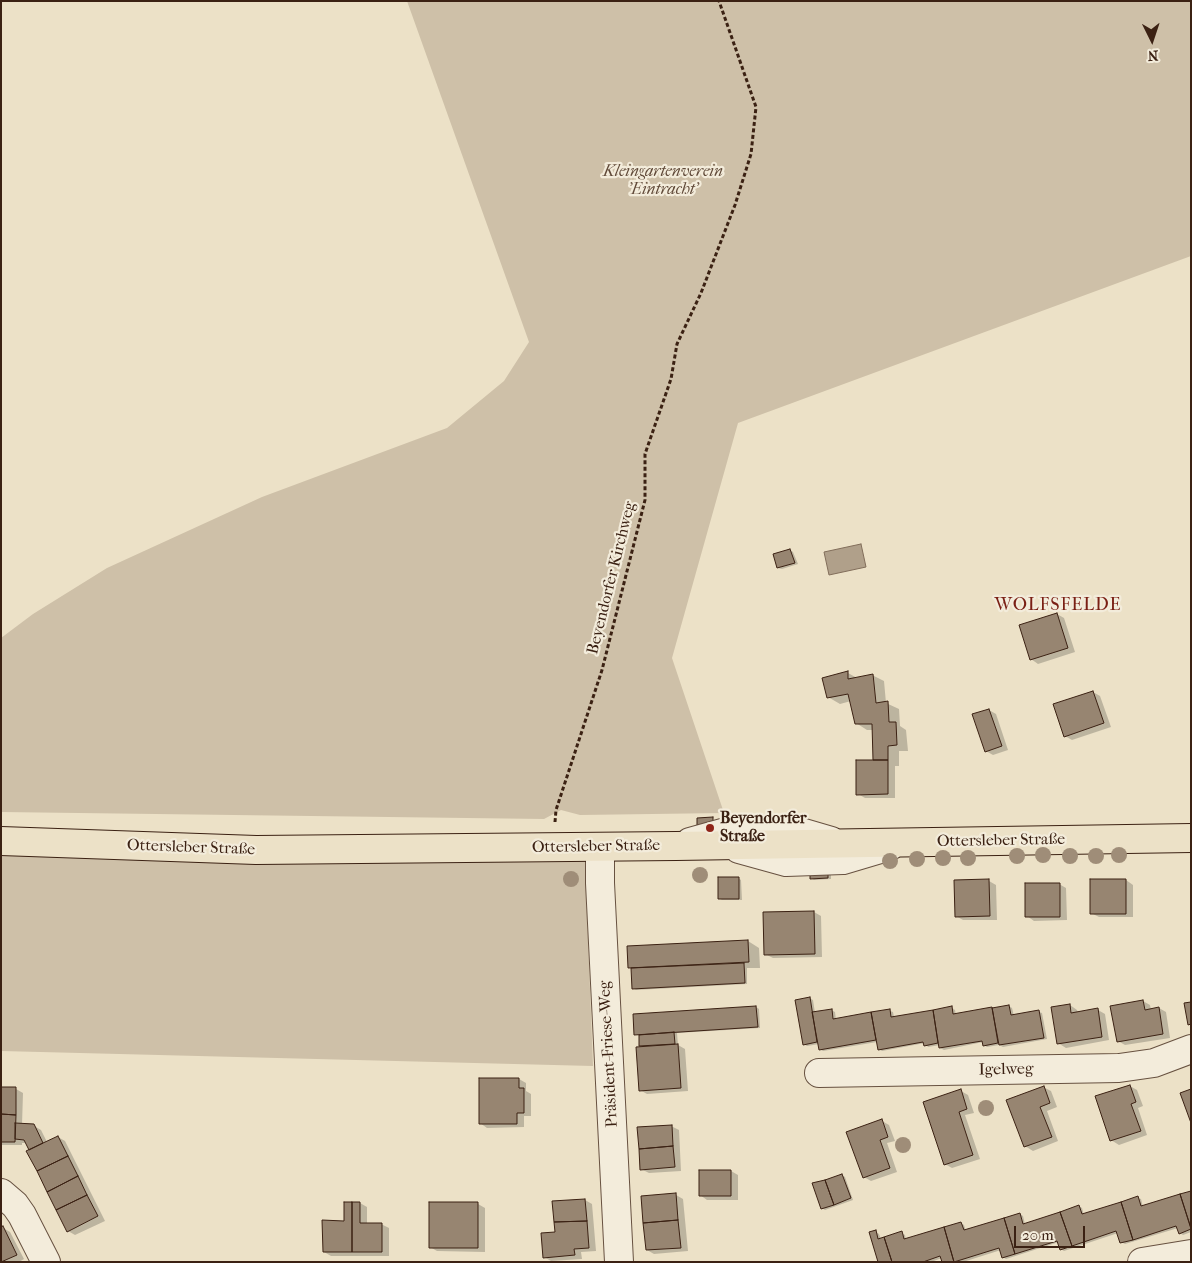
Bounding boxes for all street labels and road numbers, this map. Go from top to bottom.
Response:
street label: Beyendorfer Kirchweg [584,500,640,656]
street label: Ottersleber Straße [937,830,1065,852]
street label: Ottersleber Straße [127,836,255,860]
street label: Ottersleber Straße [532,836,660,858]
street label: Präsident-Friese-Weg [596,980,622,1128]
street label: Igelweg [978,1060,1034,1080]

